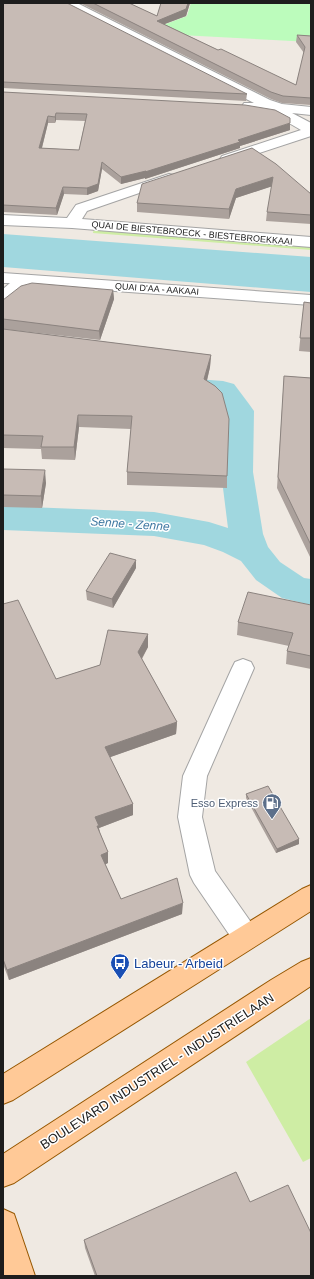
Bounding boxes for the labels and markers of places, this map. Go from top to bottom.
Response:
fuel station icon: Esso Express [261,792,283,820]
place label: Esso Express [191,797,258,809]
bus stop icon: Labeur - Arbeid [109,952,131,980]
place label: Labeur - Arbeid [134,956,223,971]

